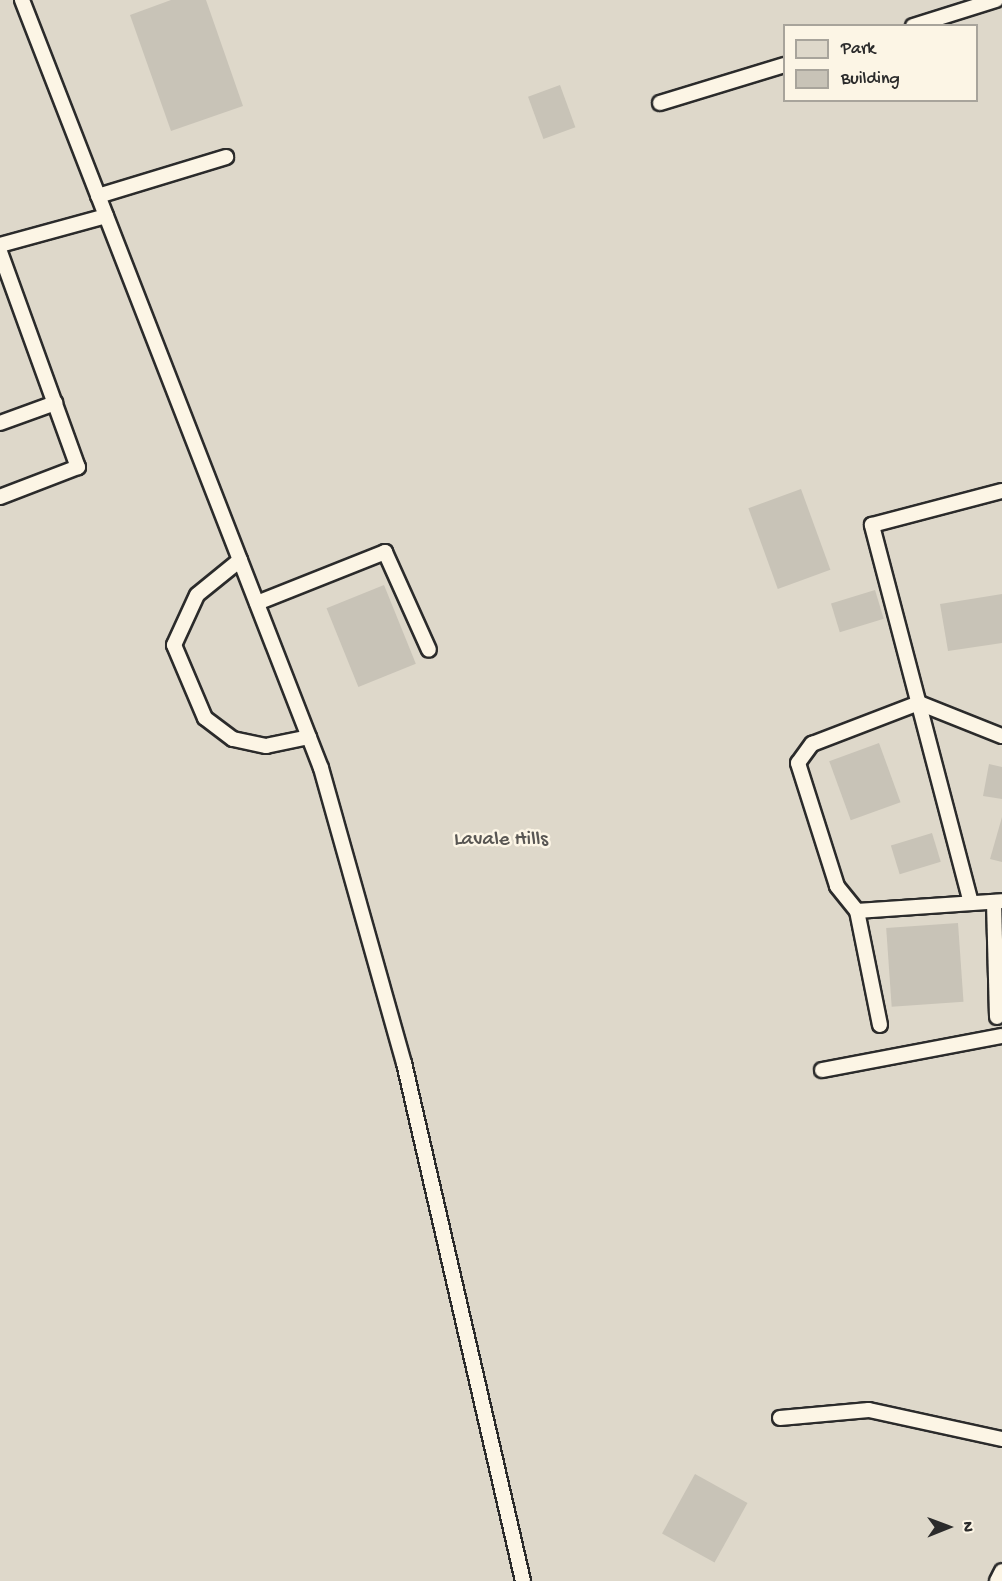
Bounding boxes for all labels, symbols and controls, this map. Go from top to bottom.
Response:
legend [783,24,978,102]
text: Park [841,39,875,60]
text: Building [841,69,900,90]
park label: Lavale Hills [454,828,548,854]
north arrow [918,1497,978,1557]
text: N [957,1521,976,1532]

